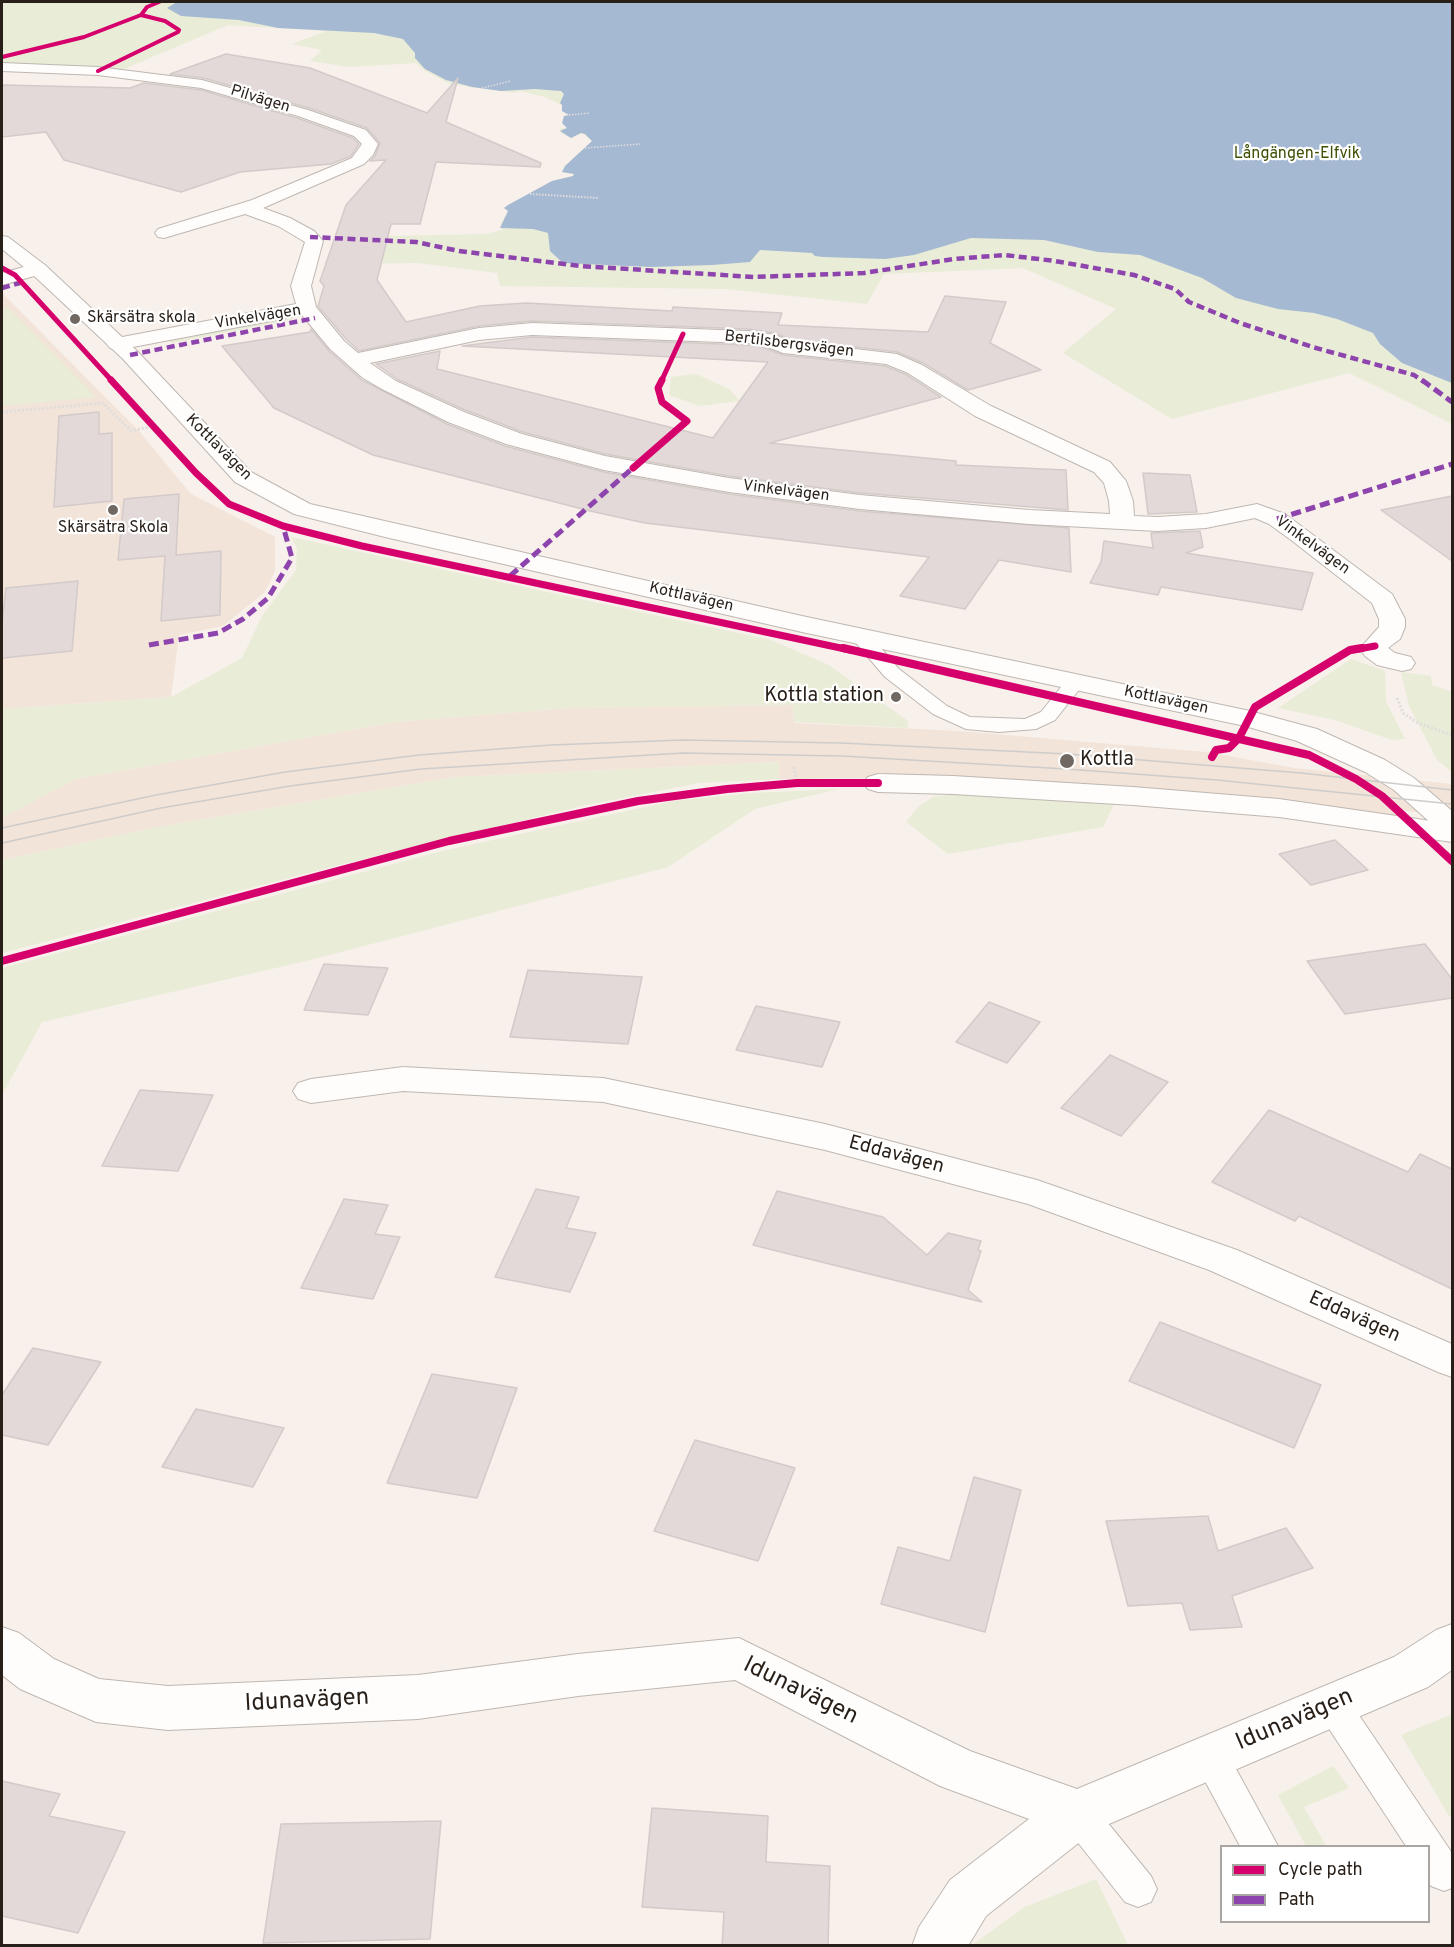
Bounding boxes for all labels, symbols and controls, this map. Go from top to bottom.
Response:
street label: Pilvägen [228,82,292,118]
park label: Långängen-Elfvik [1234,145,1360,165]
street label: Vinkelvägen [213,302,303,334]
place label: Skärsätra skola [87,309,195,329]
marker: Skärsätra skola [68,312,82,326]
street label: Bertilsbergsvägen [723,328,855,362]
street label: Kottlavägen [181,411,255,485]
street label: Vinkelvägen [741,477,831,507]
marker: Skärsätra Skola [106,503,120,517]
street label: Vinkelvägen [1271,513,1353,579]
place label: Skärsätra Skola [58,519,168,539]
street label: Kottlavägen [647,579,735,617]
street label: Kottlavägen [1122,683,1210,719]
place label: Kottla station [764,685,884,709]
marker: Kottla station [889,690,903,704]
place label: Kottla [1080,749,1134,773]
marker: Kottla [1058,752,1076,770]
street label: Eddavägen [846,1132,946,1180]
street label: Eddavägen [1304,1287,1404,1349]
street label: Idunavägen [738,1652,862,1732]
street label: Idunavägen [1232,1683,1358,1759]
street label: Idunavägen [244,1684,370,1720]
legend [1220,1845,1430,1923]
text: Cycle path [1278,1859,1363,1882]
text: Path [1278,1889,1315,1912]

